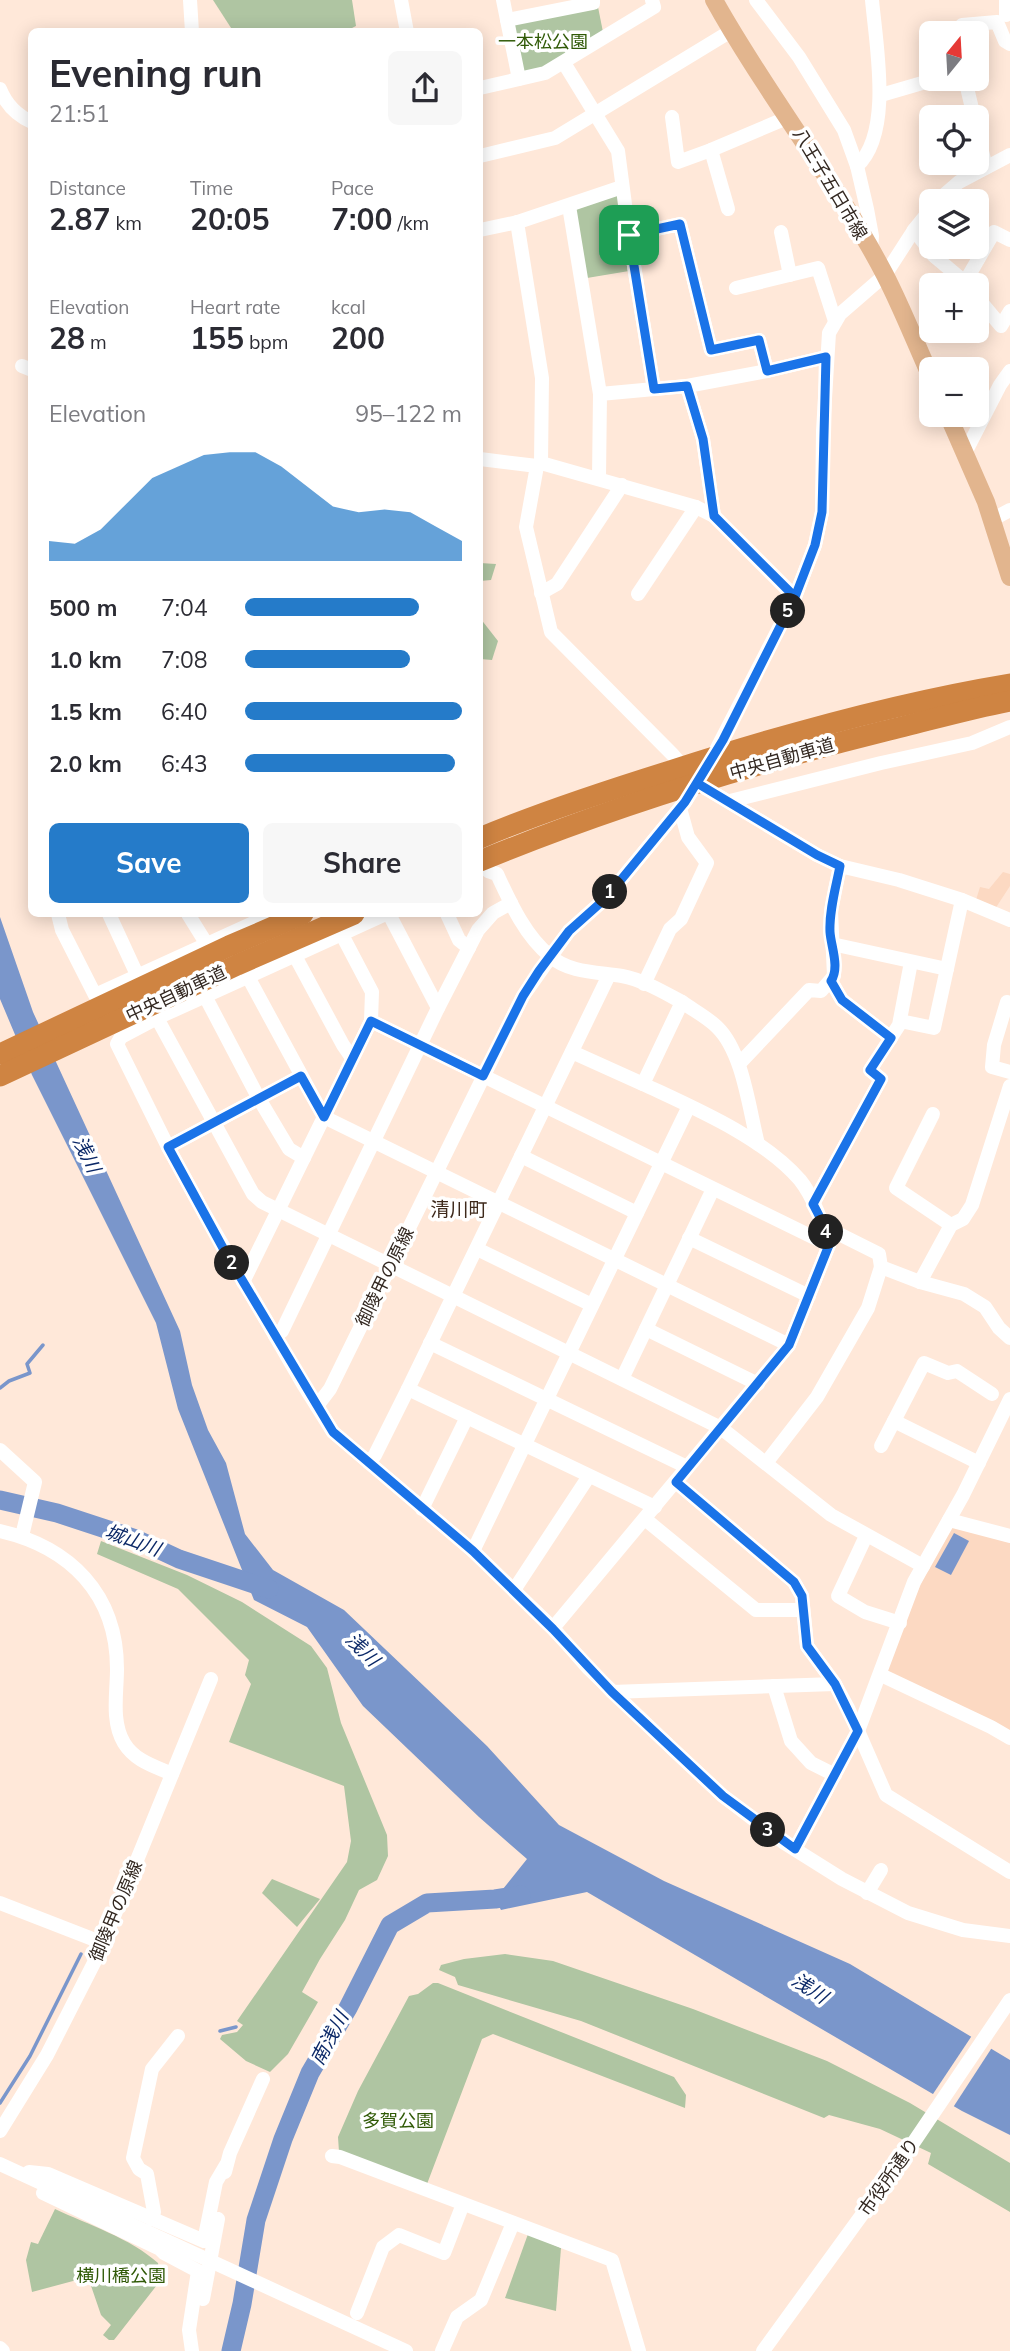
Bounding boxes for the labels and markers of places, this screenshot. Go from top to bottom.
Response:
pin [599,205,659,265]
pin: 5 [770,594,806,628]
pin: 1 [592,874,628,910]
pin: 4 [808,1214,844,1250]
pin: 2 [215,1246,250,1280]
pin: 3 [750,1812,786,1848]

